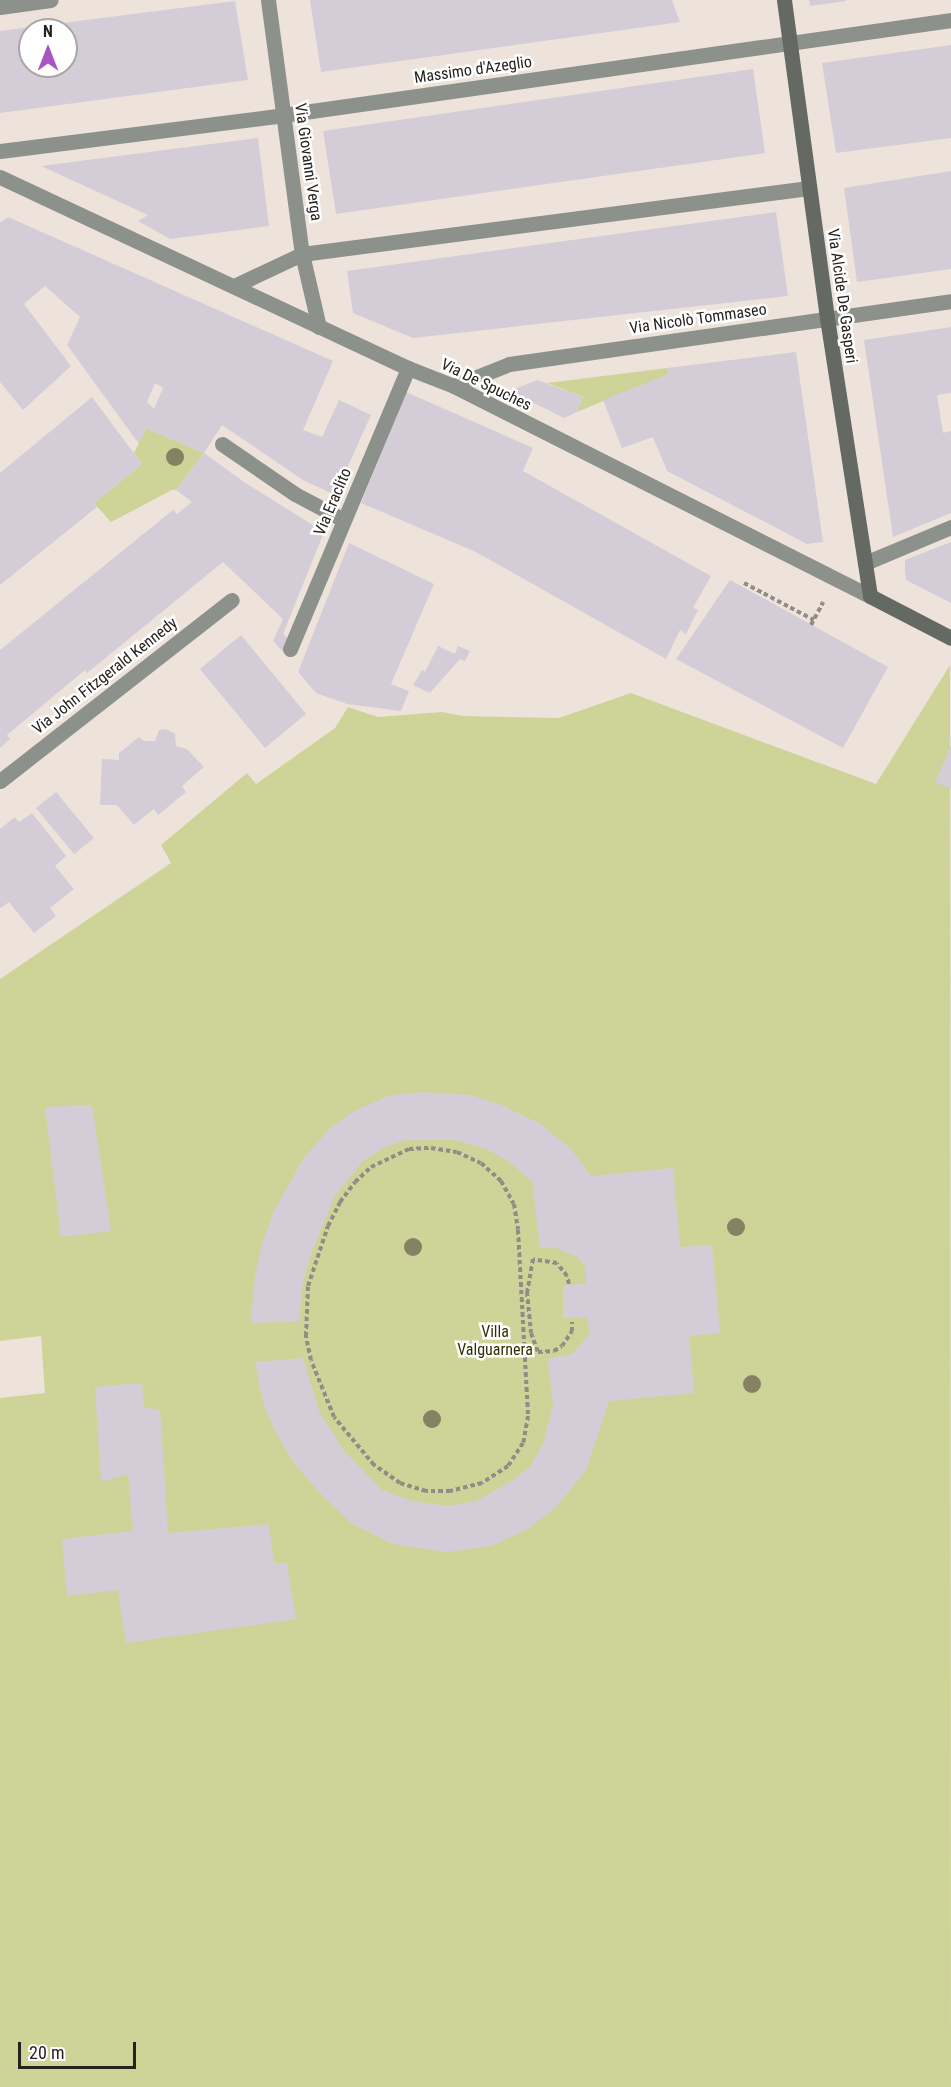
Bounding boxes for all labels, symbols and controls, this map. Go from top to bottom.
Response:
north arrow [18,18,78,78]
text: N [43,22,53,41]
street label: Massimo d'Azeglio [413,52,533,88]
street label: Via Giovanni Verga [290,102,326,222]
street label: Via Alcide De Gasperi [823,227,861,365]
street label: Via Nicolò Tommaseo [628,300,768,338]
street label: Via De Spuches [438,355,534,415]
street label: Via Eraclito [310,465,356,539]
street label: Via John Fitzgerald Kennedy [29,614,181,738]
park label: Villa Valguarnera [457,1322,533,1360]
scale bar [21,2030,140,2068]
text: 20 m [29,2042,64,2063]

